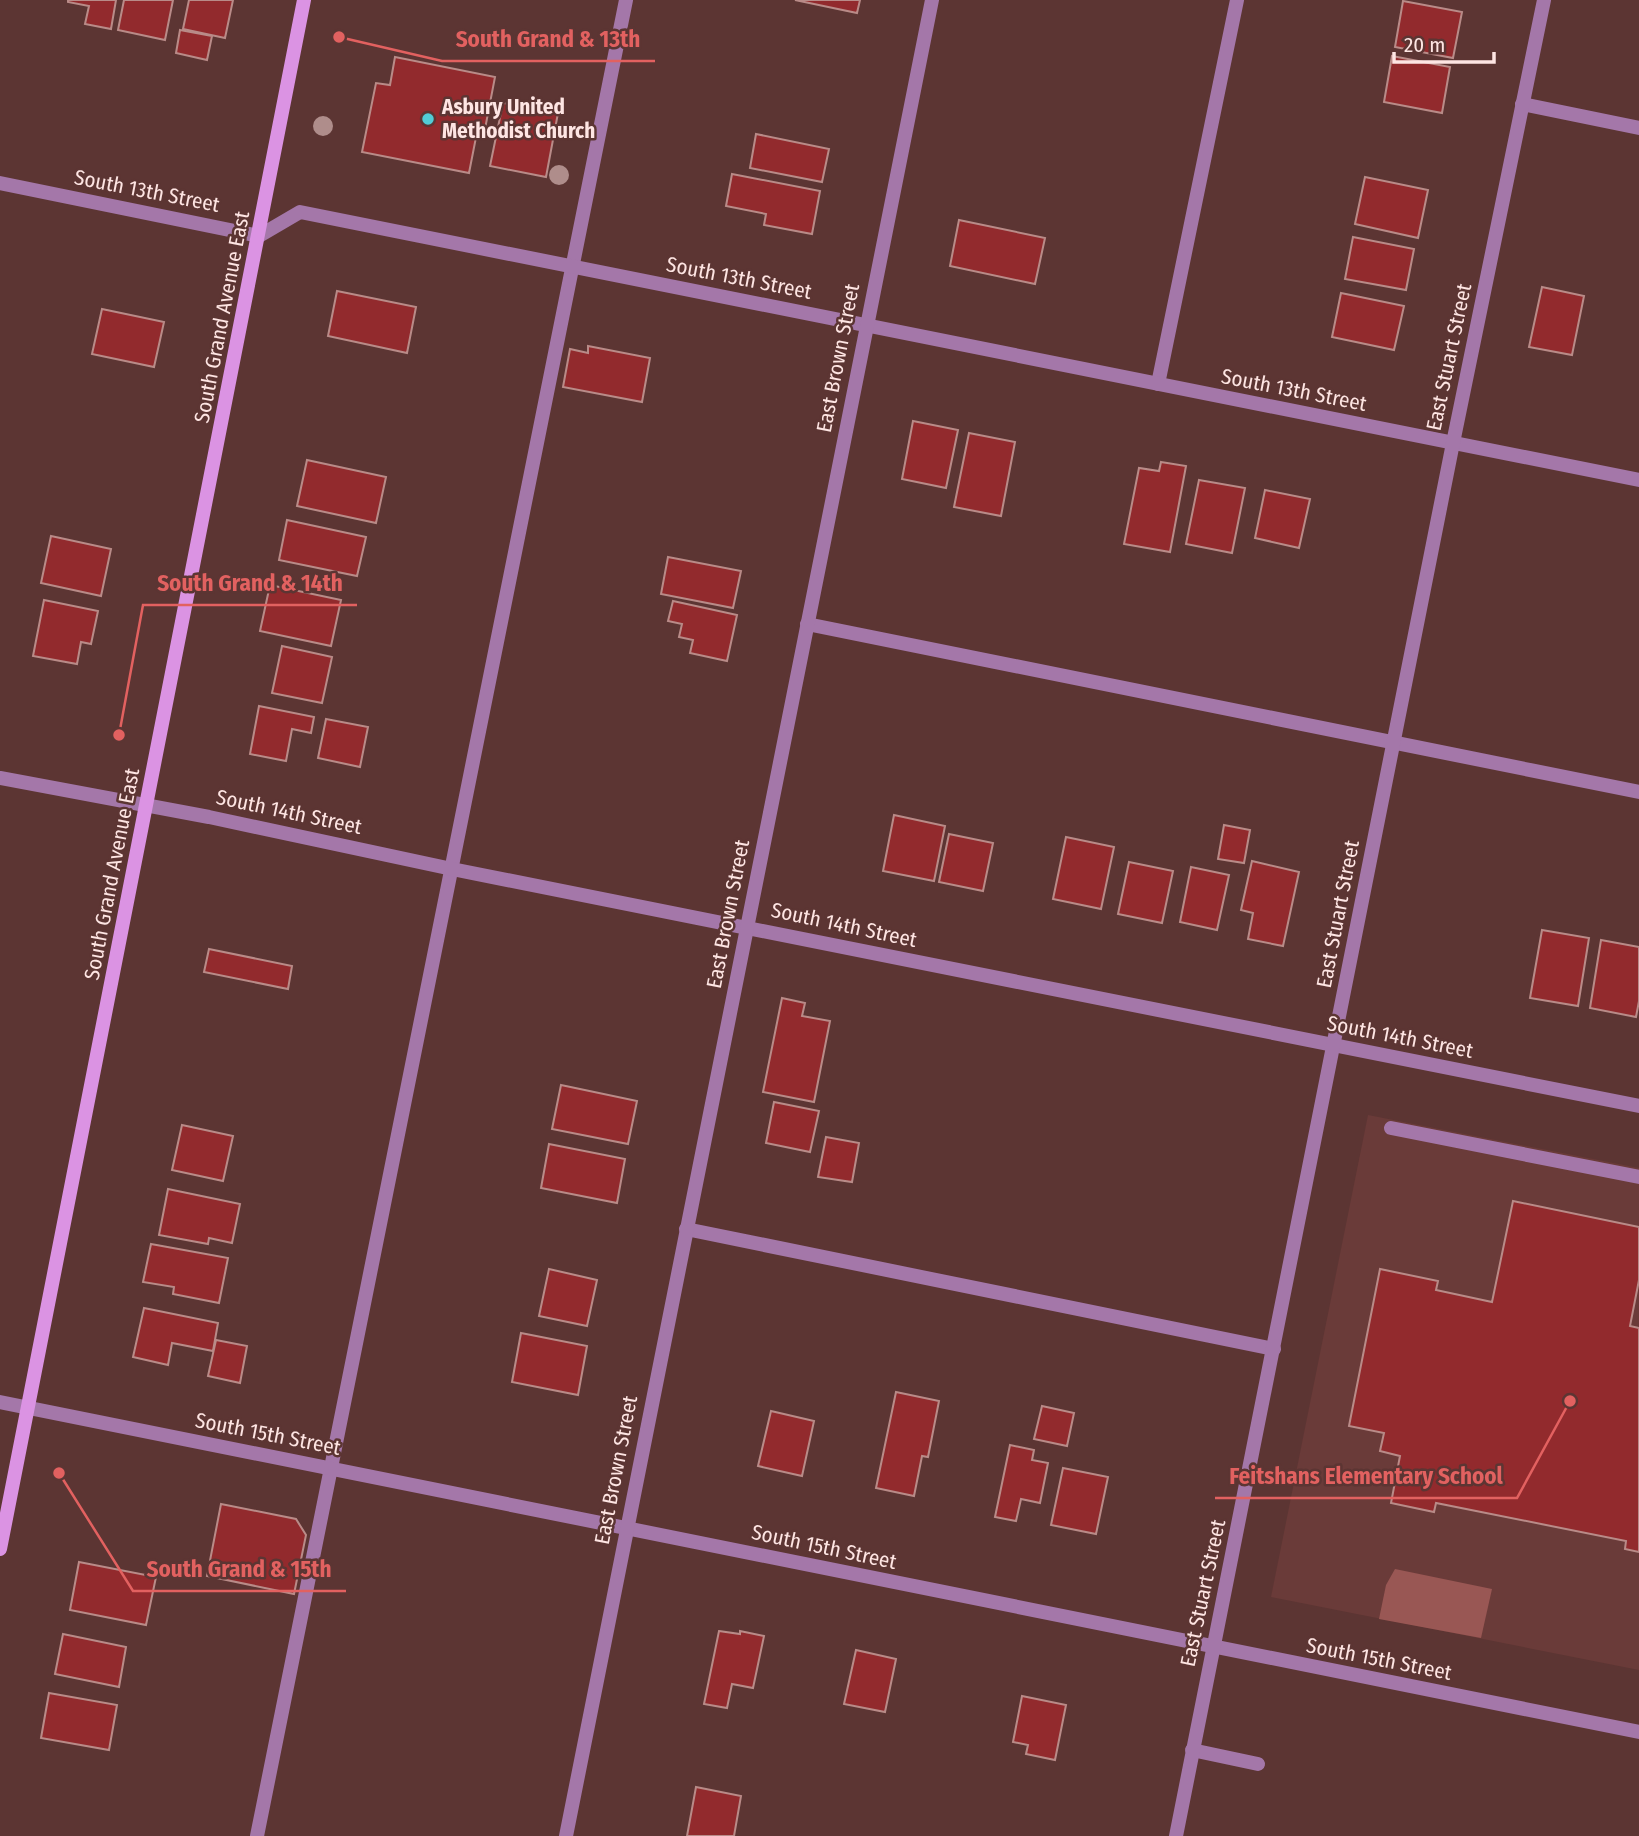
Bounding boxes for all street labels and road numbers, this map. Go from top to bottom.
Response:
street label: South 13th Street [72,164,222,218]
street label: South Grand Avenue East [189,209,255,425]
street label: South 13th Street [664,251,814,305]
street label: East Brown Street [811,281,865,435]
street label: East Stuart Street [1421,281,1477,433]
street label: South 13th Street [1219,363,1369,417]
street label: South Grand Avenue East [79,766,145,982]
street label: South 14th Street [214,784,364,840]
street label: East Brown Street [701,837,755,991]
street label: East Stuart Street [1311,838,1365,990]
street label: South 14th Street [769,897,919,953]
street label: South 14th Street [1325,1010,1475,1064]
street label: East Brown Street [589,1393,643,1547]
street label: South 15th Street [193,1407,343,1461]
street label: East Stuart Street [1175,1517,1231,1669]
street label: South 15th Street [749,1519,899,1575]
street label: South 15th Street [1304,1632,1454,1686]

